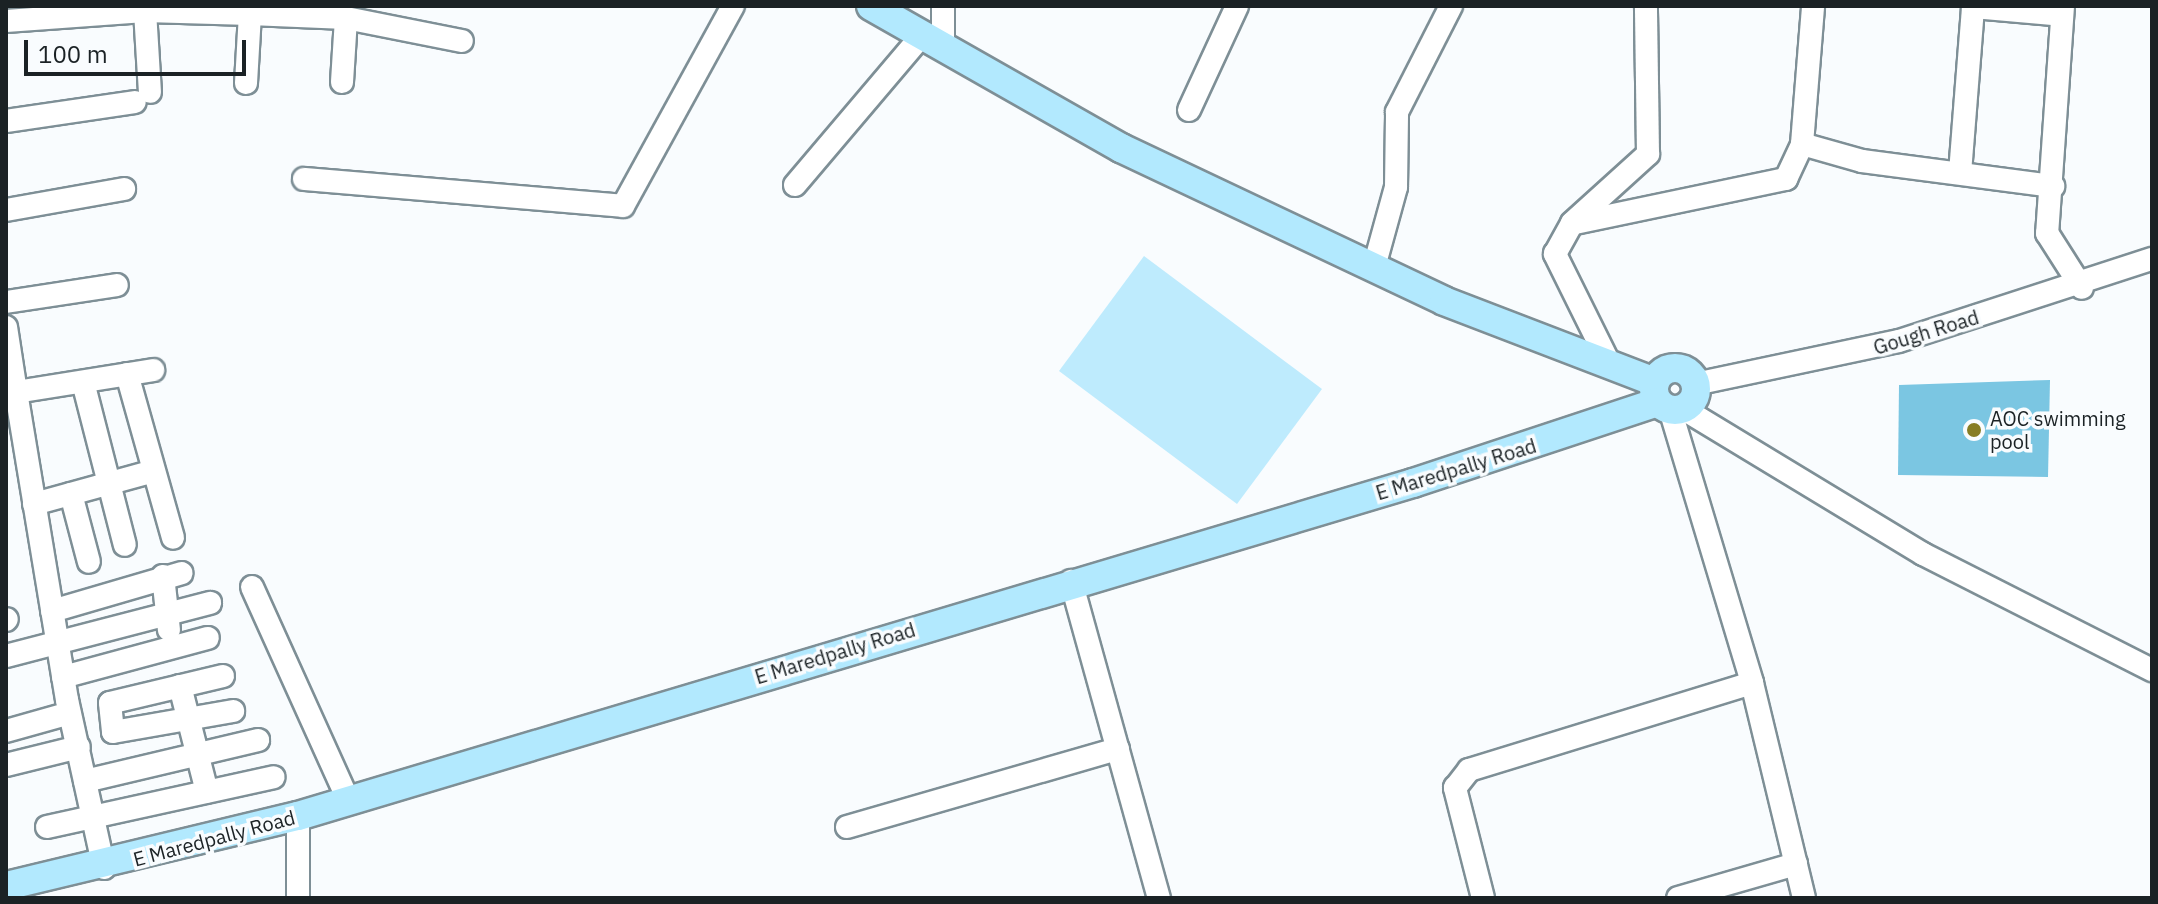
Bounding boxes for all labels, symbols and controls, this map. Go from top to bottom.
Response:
scale bar [28,24,250,74]
text: 100 m [38,38,108,70]
street label: Gough Road [1870,305,1982,359]
place label: AOC swimming pool [1990,406,2126,453]
marker: AOC swimming pool [1965,421,1983,439]
street label: E Maredpally Road [1373,433,1539,505]
street label: E Maredpally Road [752,617,918,689]
street label: E Maredpally Road [130,805,298,871]

